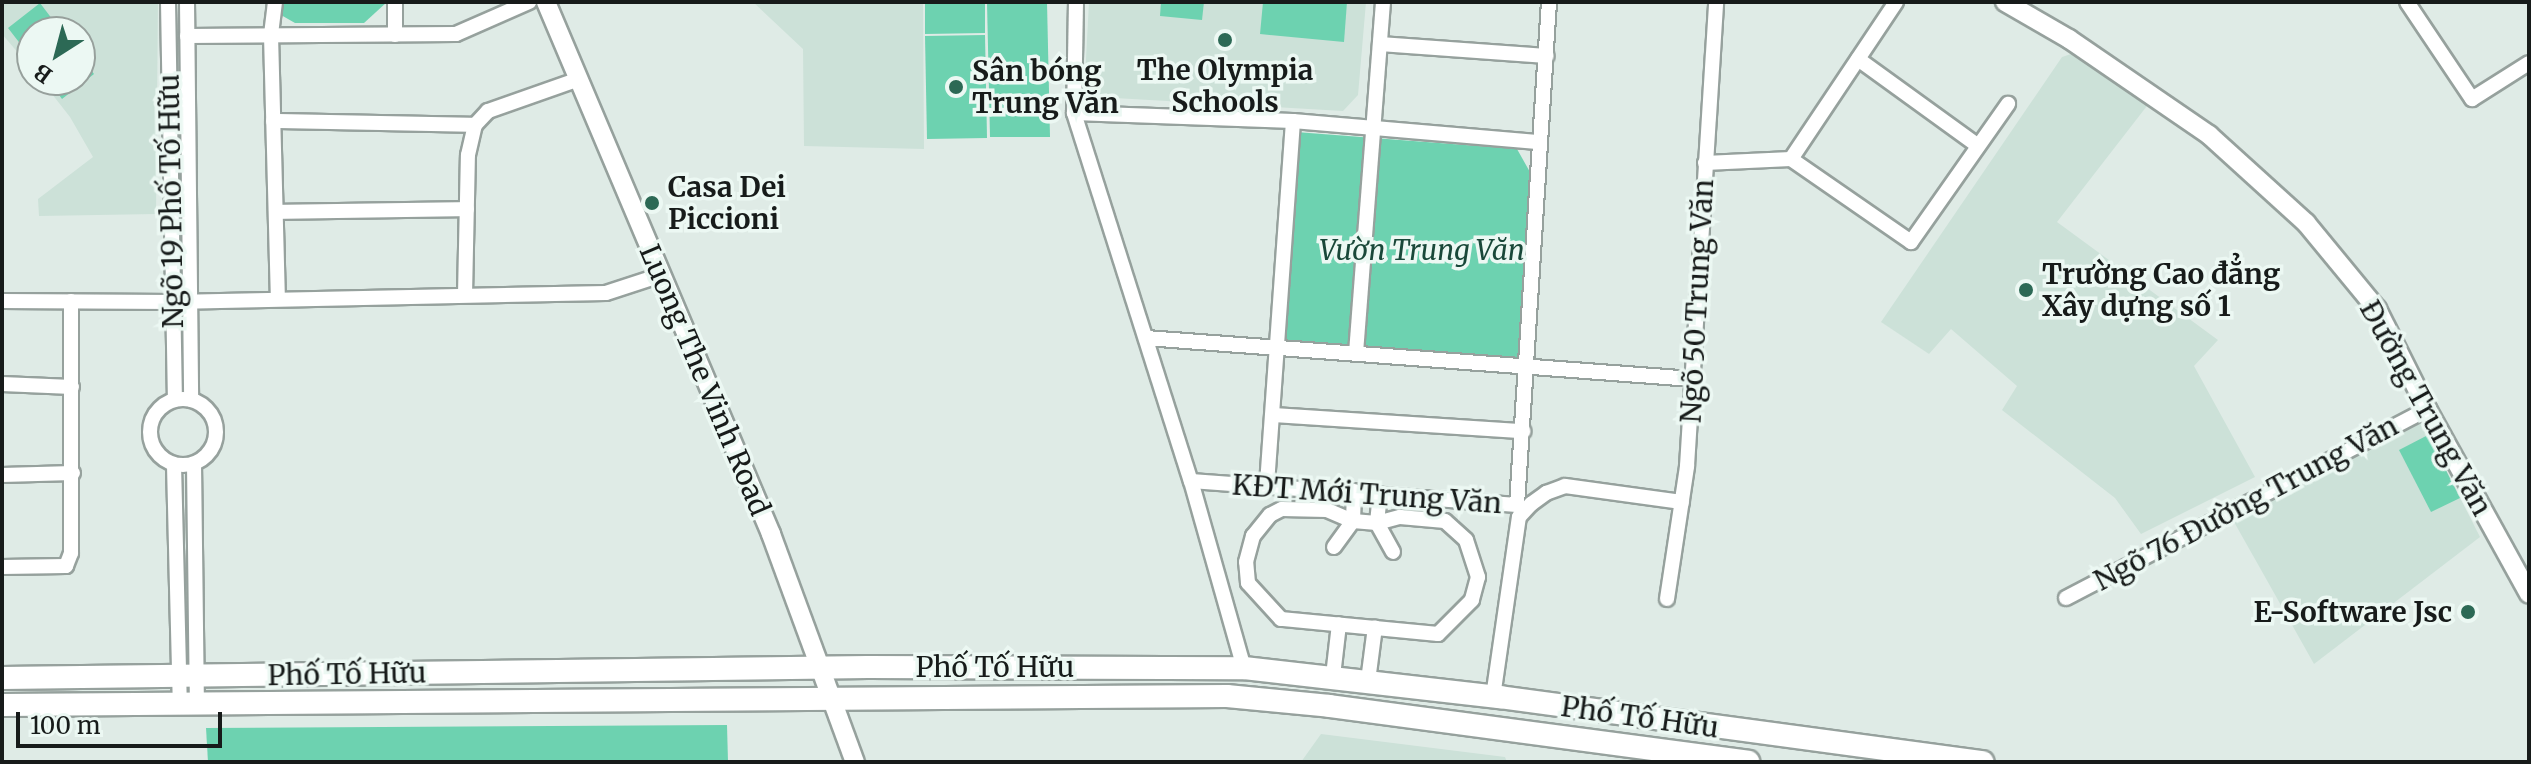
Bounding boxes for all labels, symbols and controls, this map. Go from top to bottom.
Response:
north arrow [16,16,96,96]
marker: The Olympia Schools [1216,31,1234,49]
place label: The Olympia Schools [1137,53,1313,119]
place label: Sân bóng Trung Văn [972,54,1119,120]
text: B [29,58,58,90]
street label: Ngõ 19 Phố Tố Hữu [152,73,190,329]
marker: Sân bóng Trung Văn [947,78,965,96]
place label: Casa Dei Piccioni [668,170,786,236]
street label: Ngõ 50 Trung Văn [1674,178,1720,424]
marker: Casa Dei Piccioni [643,194,661,212]
park label: Vườn Trung Văn [1319,233,1525,267]
street label: Luong The Vinh Road [633,240,777,520]
place label: Trường Cao đẳng Xây dựng số 1 [2042,257,2280,323]
marker: Trường Cao đẳng Xây dựng số 1 [2017,281,2035,299]
street label: Đường Trung Văn [2353,295,2499,521]
street label: Ngõ 76 Đường Trung Văn [2088,409,2404,597]
street label: KĐT Mới Trung Văn [1231,468,1503,520]
place label: E-Software Jsc [2253,595,2452,629]
marker: E-Software Jsc [2459,603,2477,621]
street label: Phố Tố Hữu [916,650,1074,684]
street label: Phố Tố Hữu [267,656,427,692]
street label: Phố Tố Hữu [1559,689,1721,745]
scale bar [20,696,226,746]
text: 100 m [30,710,100,741]

